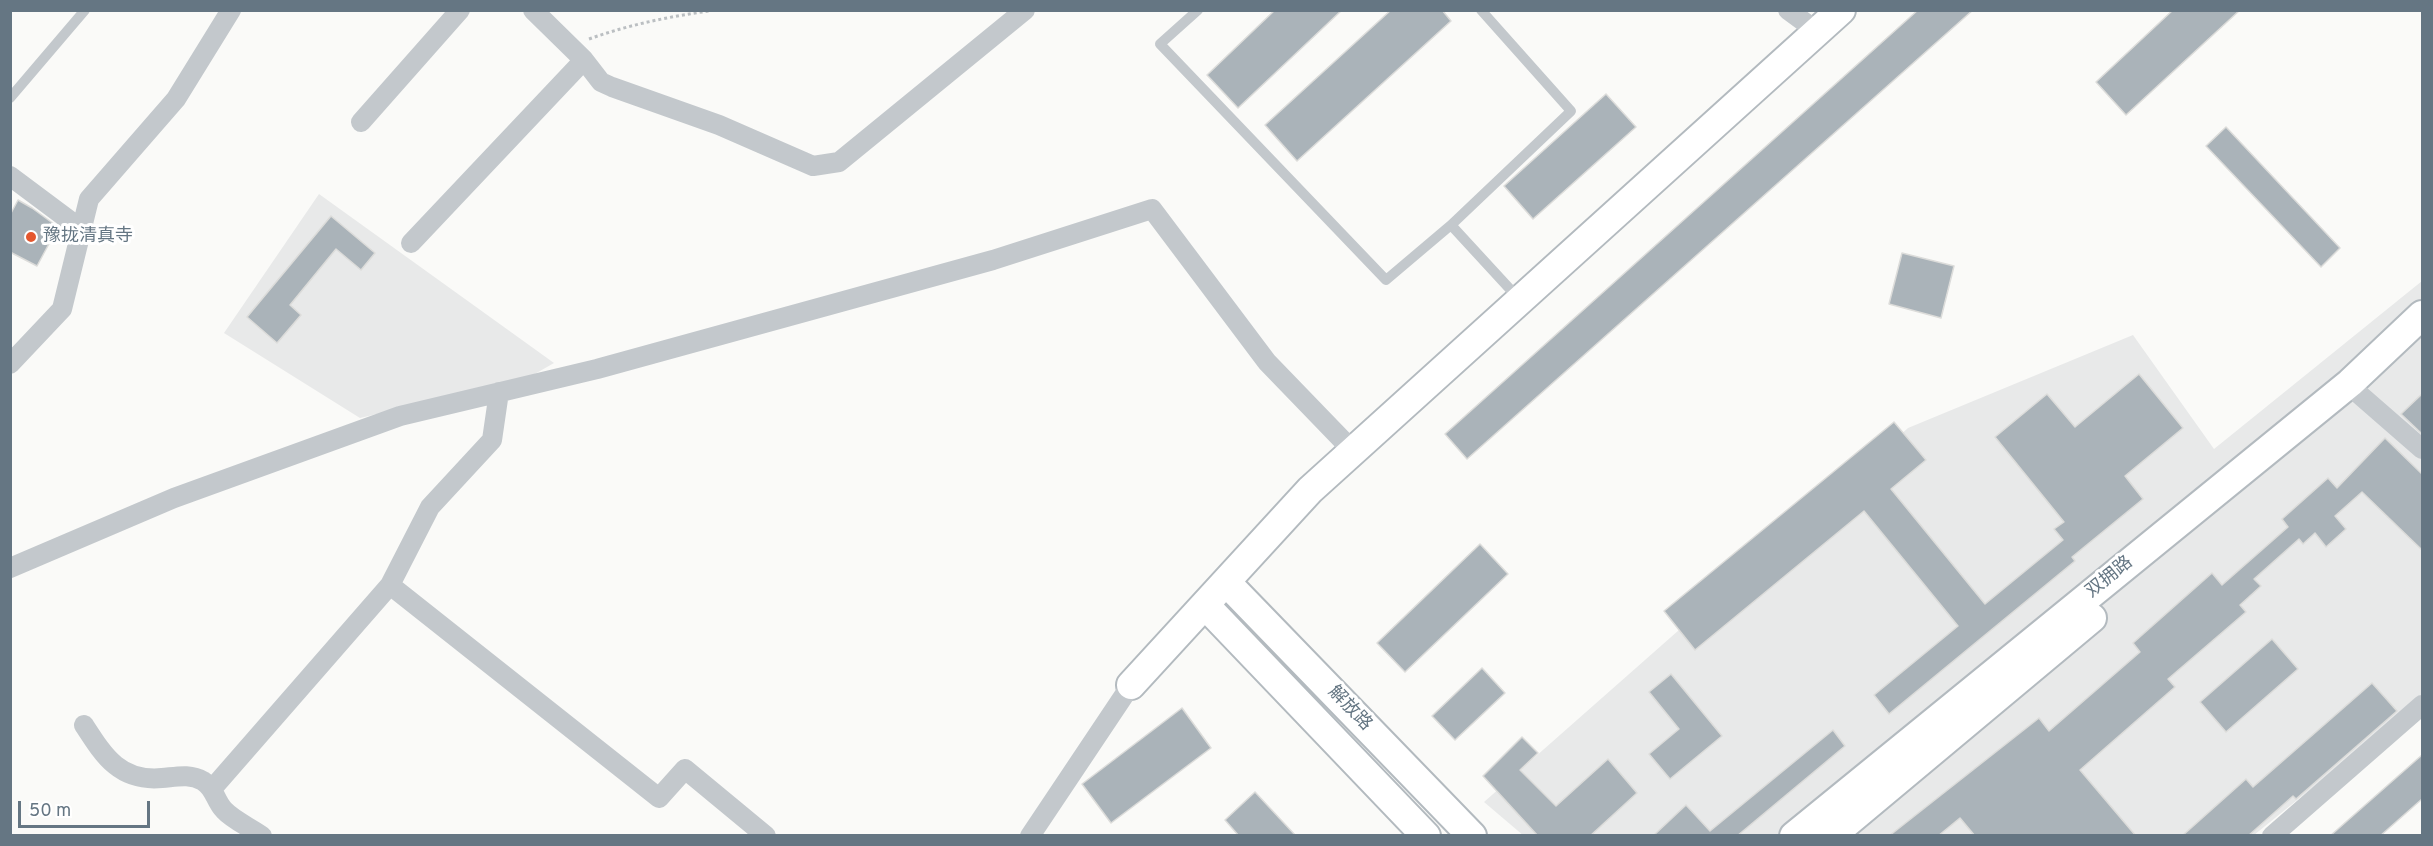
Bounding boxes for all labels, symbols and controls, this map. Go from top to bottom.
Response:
place label: 豫拢清真寺 [43,226,133,248]
marker: 豫拢清真寺 [24,230,38,244]
street label: 双拥路 [2082,553,2138,603]
street label: 解放路 [1322,682,1376,736]
scale bar [21,789,153,827]
text: 50 m [29,800,71,823]

